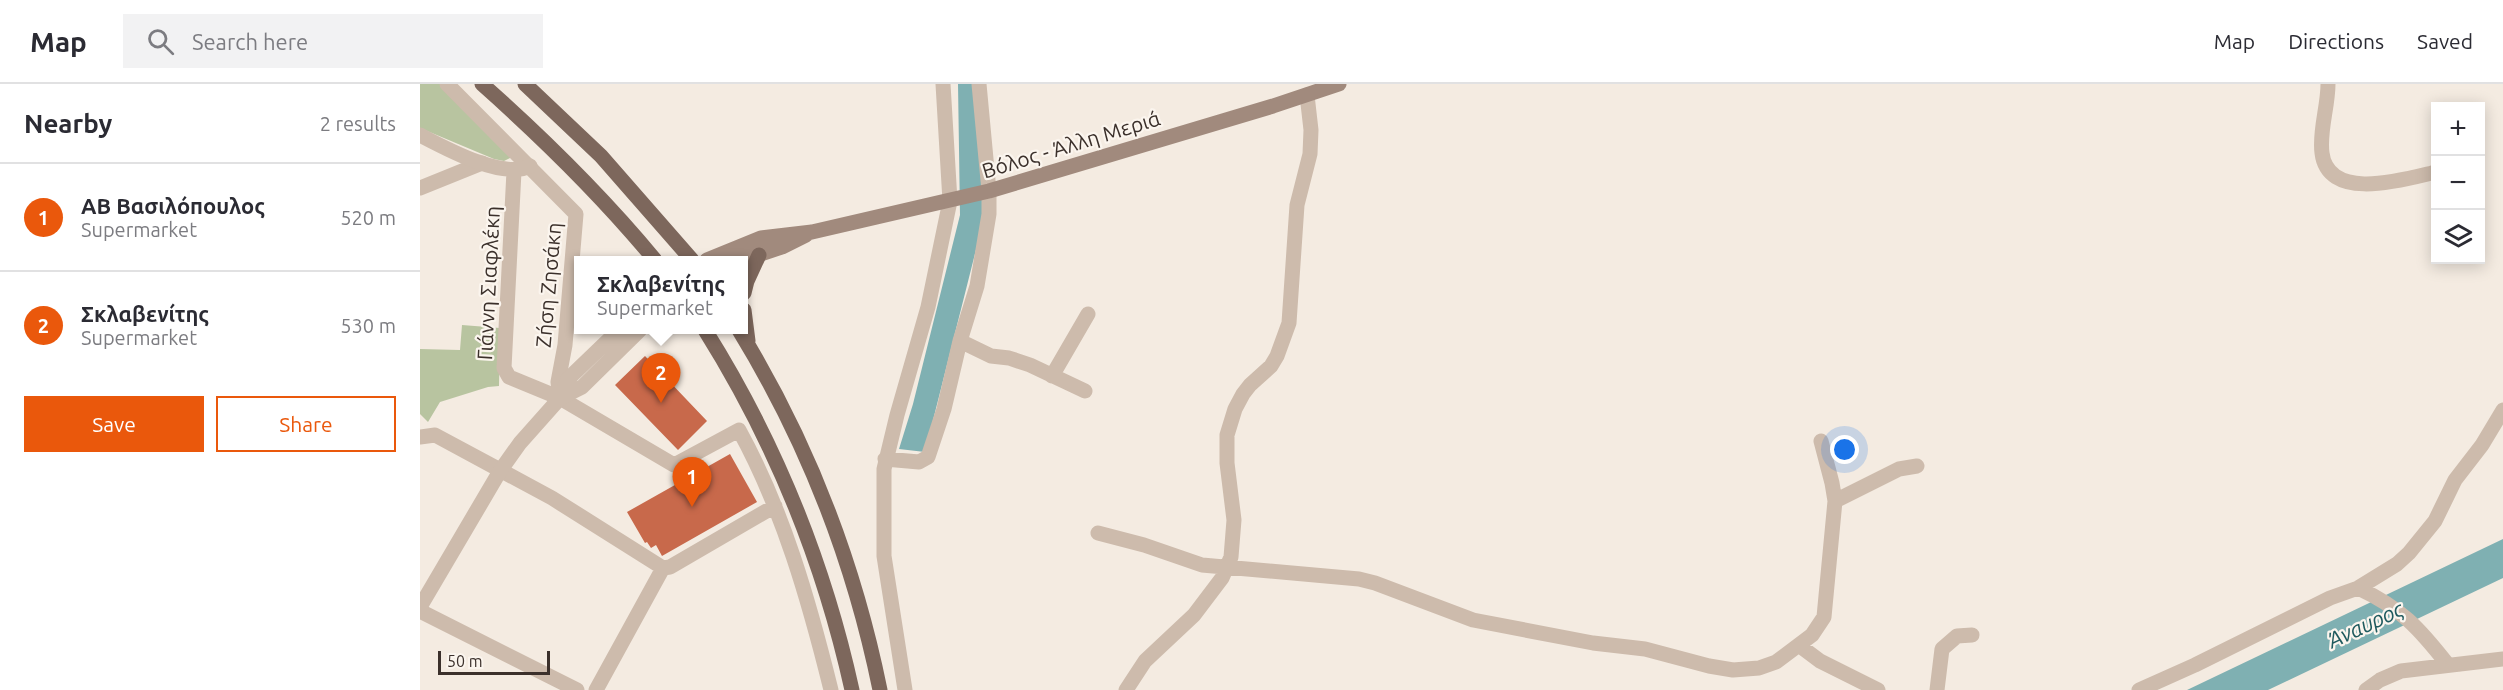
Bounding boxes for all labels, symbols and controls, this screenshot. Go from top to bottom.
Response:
search box [123,14,543,68]
icon: search [144,25,177,58]
text: Map [30,26,87,57]
text: Search here [192,29,308,54]
text: Map [2214,29,2255,53]
text: Directions [2288,29,2384,53]
text: Saved [2417,29,2473,53]
map controls [2431,102,2485,264]
button: + [2431,102,2485,156]
street label: Βόλος - Άλλη Μεριά [979,105,1163,183]
text: Nearby [24,109,112,138]
text: 2 results [320,112,396,135]
button: − [2431,156,2485,210]
text: ΑΒ Βασιλόπουλος [81,193,265,218]
street label: Γιάννη Σιαφλέκη [472,205,504,361]
text: 1 [38,206,49,229]
text: 520 m [340,206,396,229]
button: layers [2431,210,2485,264]
text: Supermarket [81,218,197,241]
street label: Ζήση Ζησάκη [531,221,565,349]
popup [574,256,748,334]
text: Σκλαβενίτης [597,271,725,296]
text: Supermarket [597,296,713,319]
text: Σκλαβενίτης [81,301,209,326]
text: 2 [38,314,49,337]
text: 530 m [340,314,396,337]
text: Supermarket [81,326,197,349]
pin: 2 [642,354,680,403]
button: Save [24,396,204,452]
button: Share [216,396,396,452]
your location [1830,435,1859,464]
pin: 1 [672,458,712,507]
water label: Άναυρος [2322,595,2409,654]
scale bar [438,648,550,676]
text: 50 m [447,652,483,670]

